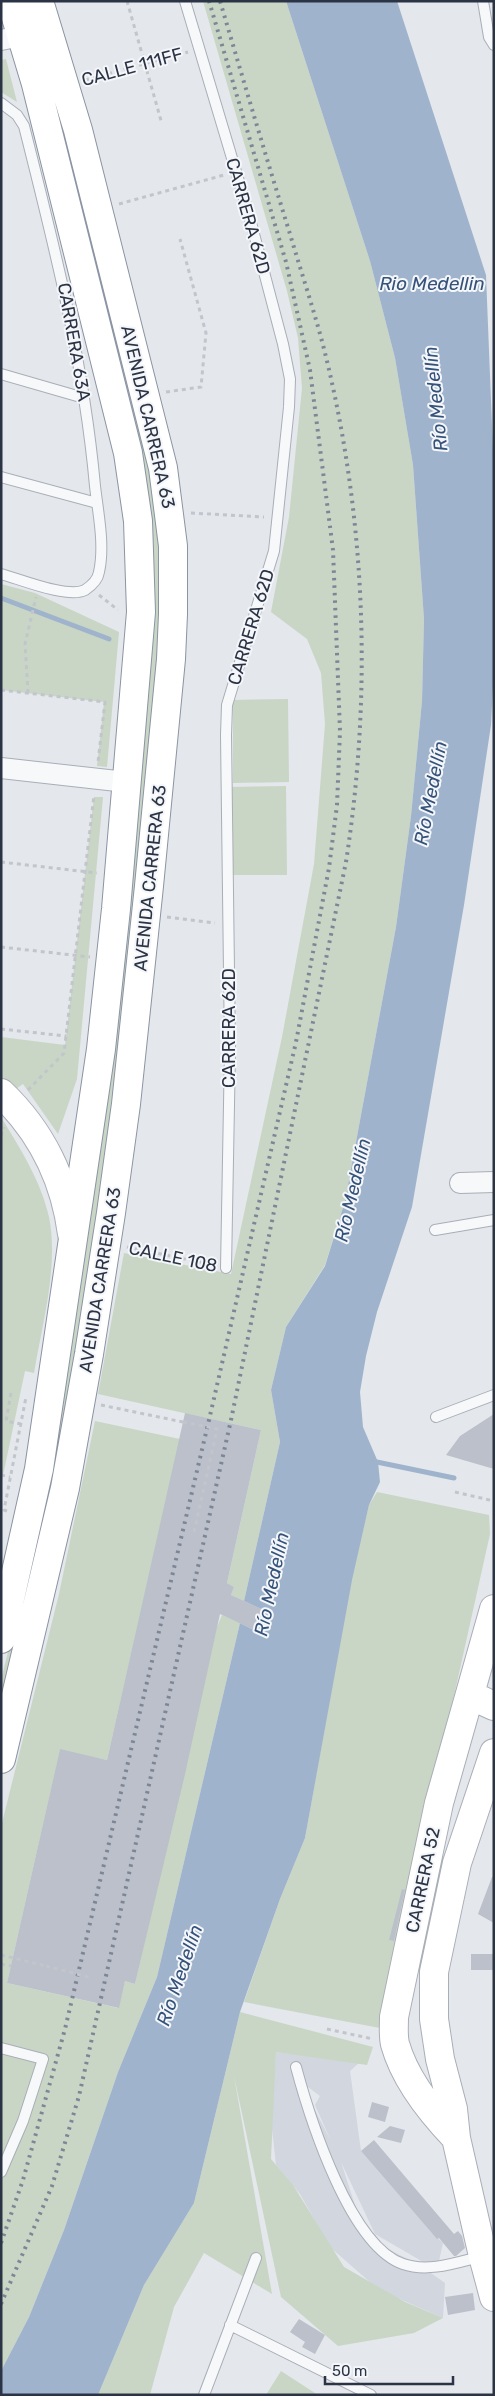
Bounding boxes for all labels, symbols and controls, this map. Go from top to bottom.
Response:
street label: CALLE 111FF [79,43,185,91]
street label: CARRERA 62D [221,155,275,277]
water label: Rio Medellin [379,272,485,295]
street label: CARRERA 63A [53,281,95,403]
street label: AVENIDA CARRERA 63 [116,323,180,511]
water label: Río Medellín [419,345,452,453]
street label: CARRERA 62D [223,566,279,688]
water label: Río Medellín [409,739,452,847]
street label: AVENIDA CARRERA 63 [129,784,171,972]
street label: CARRERA 62D [218,968,240,1088]
water label: Río Medellín [329,1136,376,1244]
street label: AVENIDA CARRERA 63 [74,1186,126,1374]
street label: CALLE 108 [127,1237,219,1277]
water label: Río Medellín [249,1530,294,1638]
street label: CARRERA 52 [401,1825,445,1935]
water label: Río Medellín [151,1921,208,2029]
scale bar [325,2354,452,2386]
text: 50 m [332,2362,367,2380]

